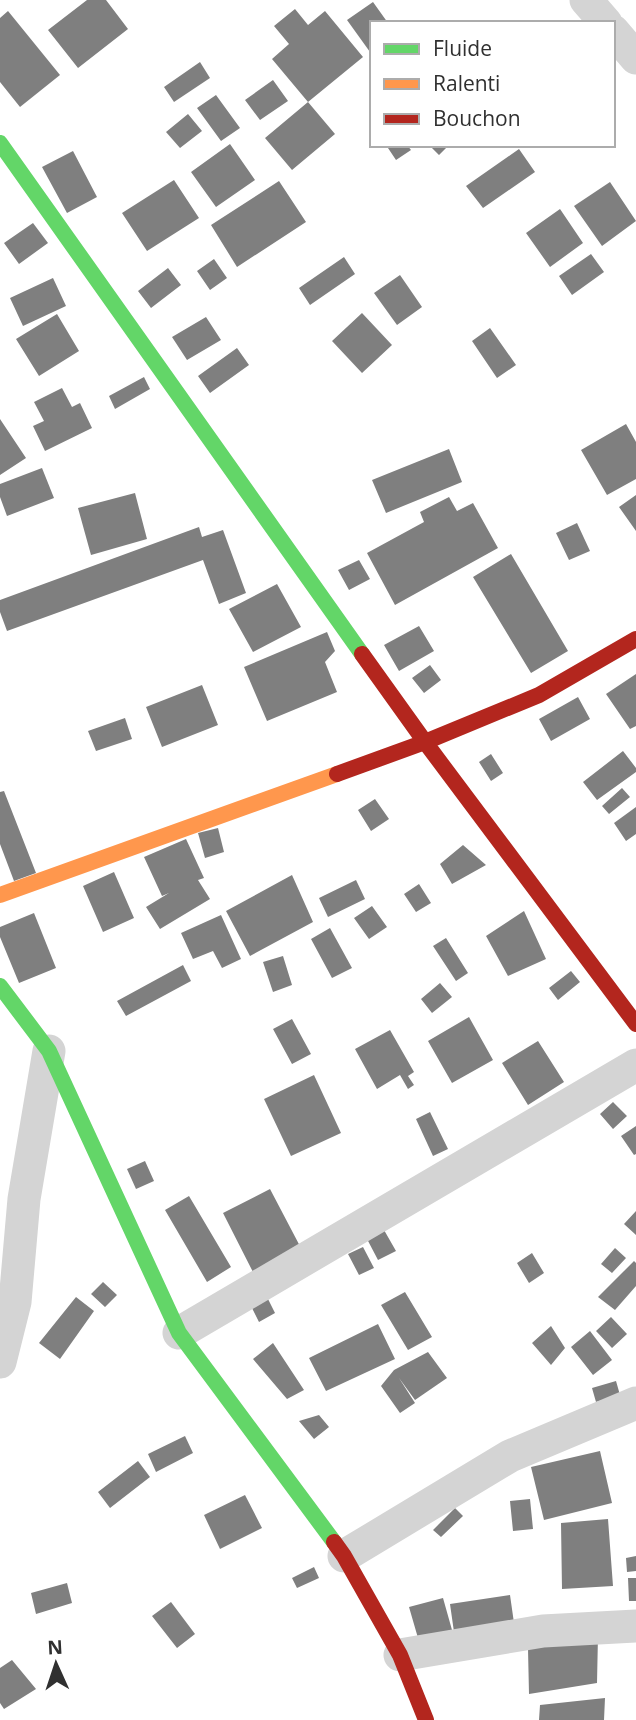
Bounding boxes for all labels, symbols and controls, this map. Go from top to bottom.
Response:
legend [370,21,615,147]
text: Fluide [433,34,492,62]
text: Ralenti [433,69,500,97]
text: Bouchon [433,104,521,132]
north arrow [21,1629,91,1699]
text: N [47,1634,64,1660]

